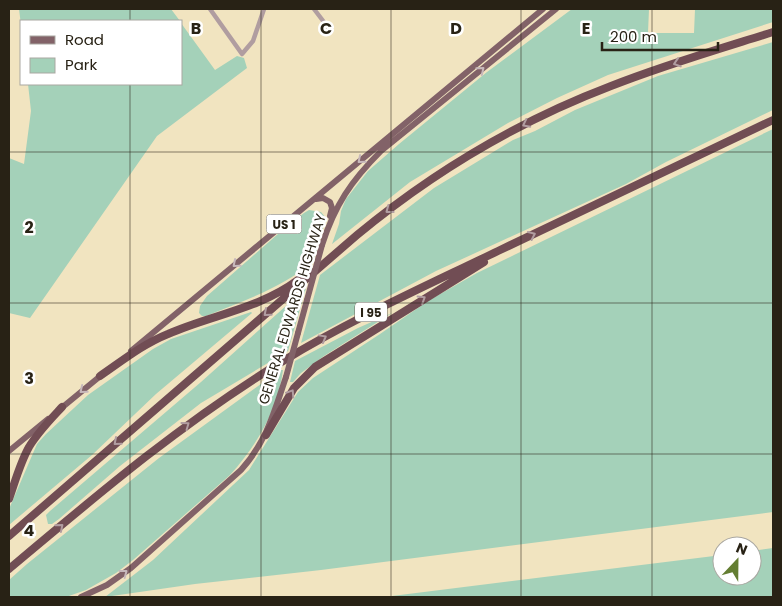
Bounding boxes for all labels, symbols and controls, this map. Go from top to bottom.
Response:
text: B [191,17,201,40]
text: C [320,17,332,40]
text: D [450,17,462,40]
text: E [582,17,590,40]
legend [20,20,182,85]
scale bar [602,20,718,52]
text: 200 m [610,26,657,47]
text: Road [65,29,104,50]
text: Park [65,54,97,75]
one-way arrow [673,57,681,67]
one-way arrow [475,67,484,75]
one-way arrow [522,118,531,128]
one-way arrow [357,155,366,164]
one-way arrow [385,204,395,213]
street label: GENERAL EDWARDS HIGHWAY [253,211,331,407]
road number: US 1 [266,214,302,233]
text: 2 [24,216,34,239]
one-way arrow [527,231,536,241]
one-way arrow [232,259,241,268]
one-way arrow [417,296,426,306]
road number: I 95 [355,302,387,322]
one-way arrow [263,307,272,316]
one-way arrow [318,334,327,344]
text: 3 [24,367,34,390]
one-way arrow [80,384,89,393]
one-way arrow [285,390,294,399]
one-way arrow [180,422,190,431]
one-way arrow [114,436,123,445]
text: 4 [24,519,35,542]
one-way arrow [54,523,63,532]
north arrow [712,536,762,586]
text: N [733,538,750,560]
one-way arrow [118,571,127,579]

